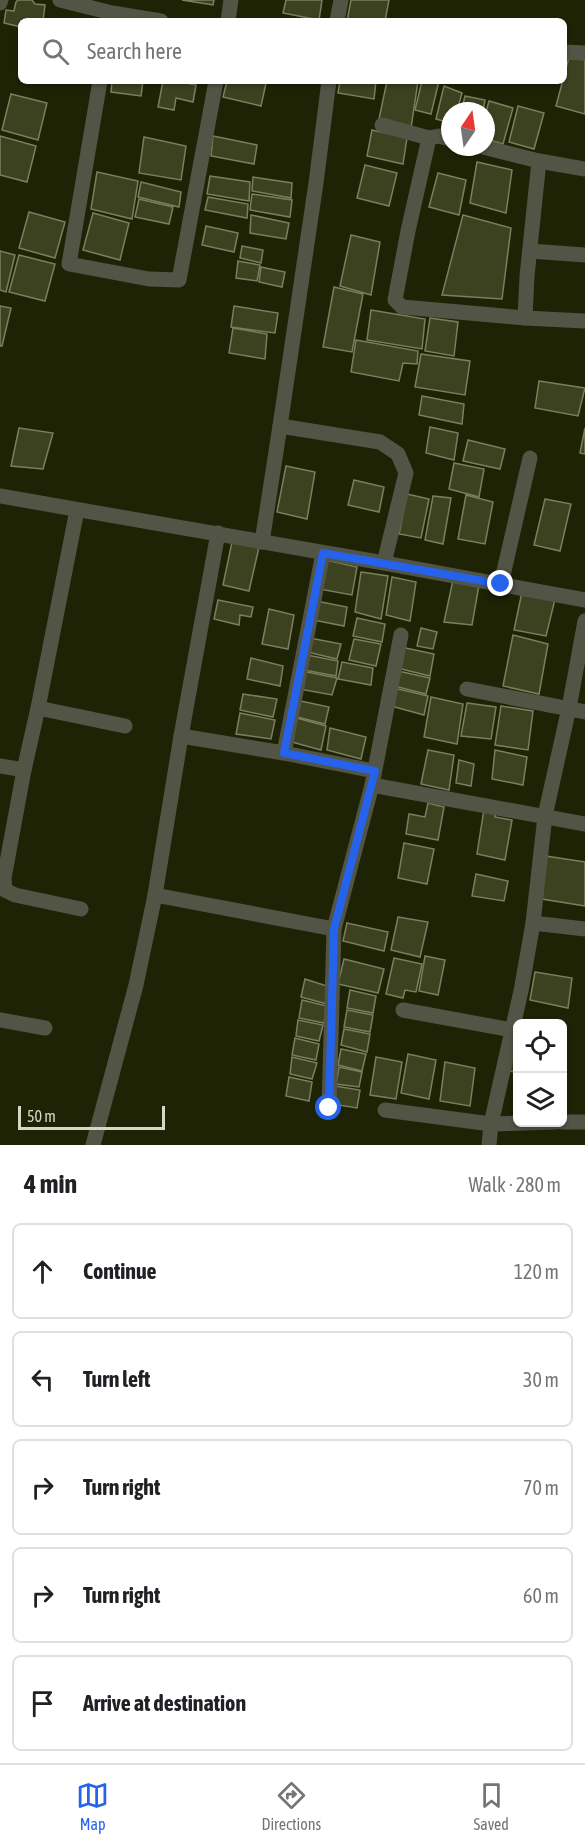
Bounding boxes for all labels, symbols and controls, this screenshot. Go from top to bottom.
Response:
search box [18,18,567,84]
icon: search [39,35,72,68]
text: Search here [87,38,182,64]
north arrow [441,102,495,156]
route end [487,570,513,596]
map controls [513,1019,567,1127]
button: locate [513,1019,567,1073]
button: layers [513,1073,567,1127]
route start [315,1094,341,1120]
scale bar [18,1103,165,1130]
text: 50 m [27,1107,56,1125]
text: 4 min [24,1169,77,1199]
text: Walk · 280 m [469,1173,561,1196]
icon: ahead [26,1255,59,1288]
text: Continue [83,1258,157,1284]
text: 120 m [514,1260,559,1283]
icon: left [26,1363,59,1396]
text: Turn left [83,1366,150,1392]
text: 30 m [523,1368,559,1391]
icon: right [26,1471,59,1504]
text: Turn right [83,1474,160,1500]
text: 70 m [523,1476,559,1499]
icon: right [26,1579,59,1612]
text: Turn right [83,1582,160,1608]
text: 60 m [523,1584,559,1607]
icon: arrive [26,1687,59,1720]
text: Arrive at destination [83,1690,246,1716]
tab: Map [76,1779,109,1833]
tab: Directions [261,1779,321,1833]
tab: Saved [473,1779,509,1833]

